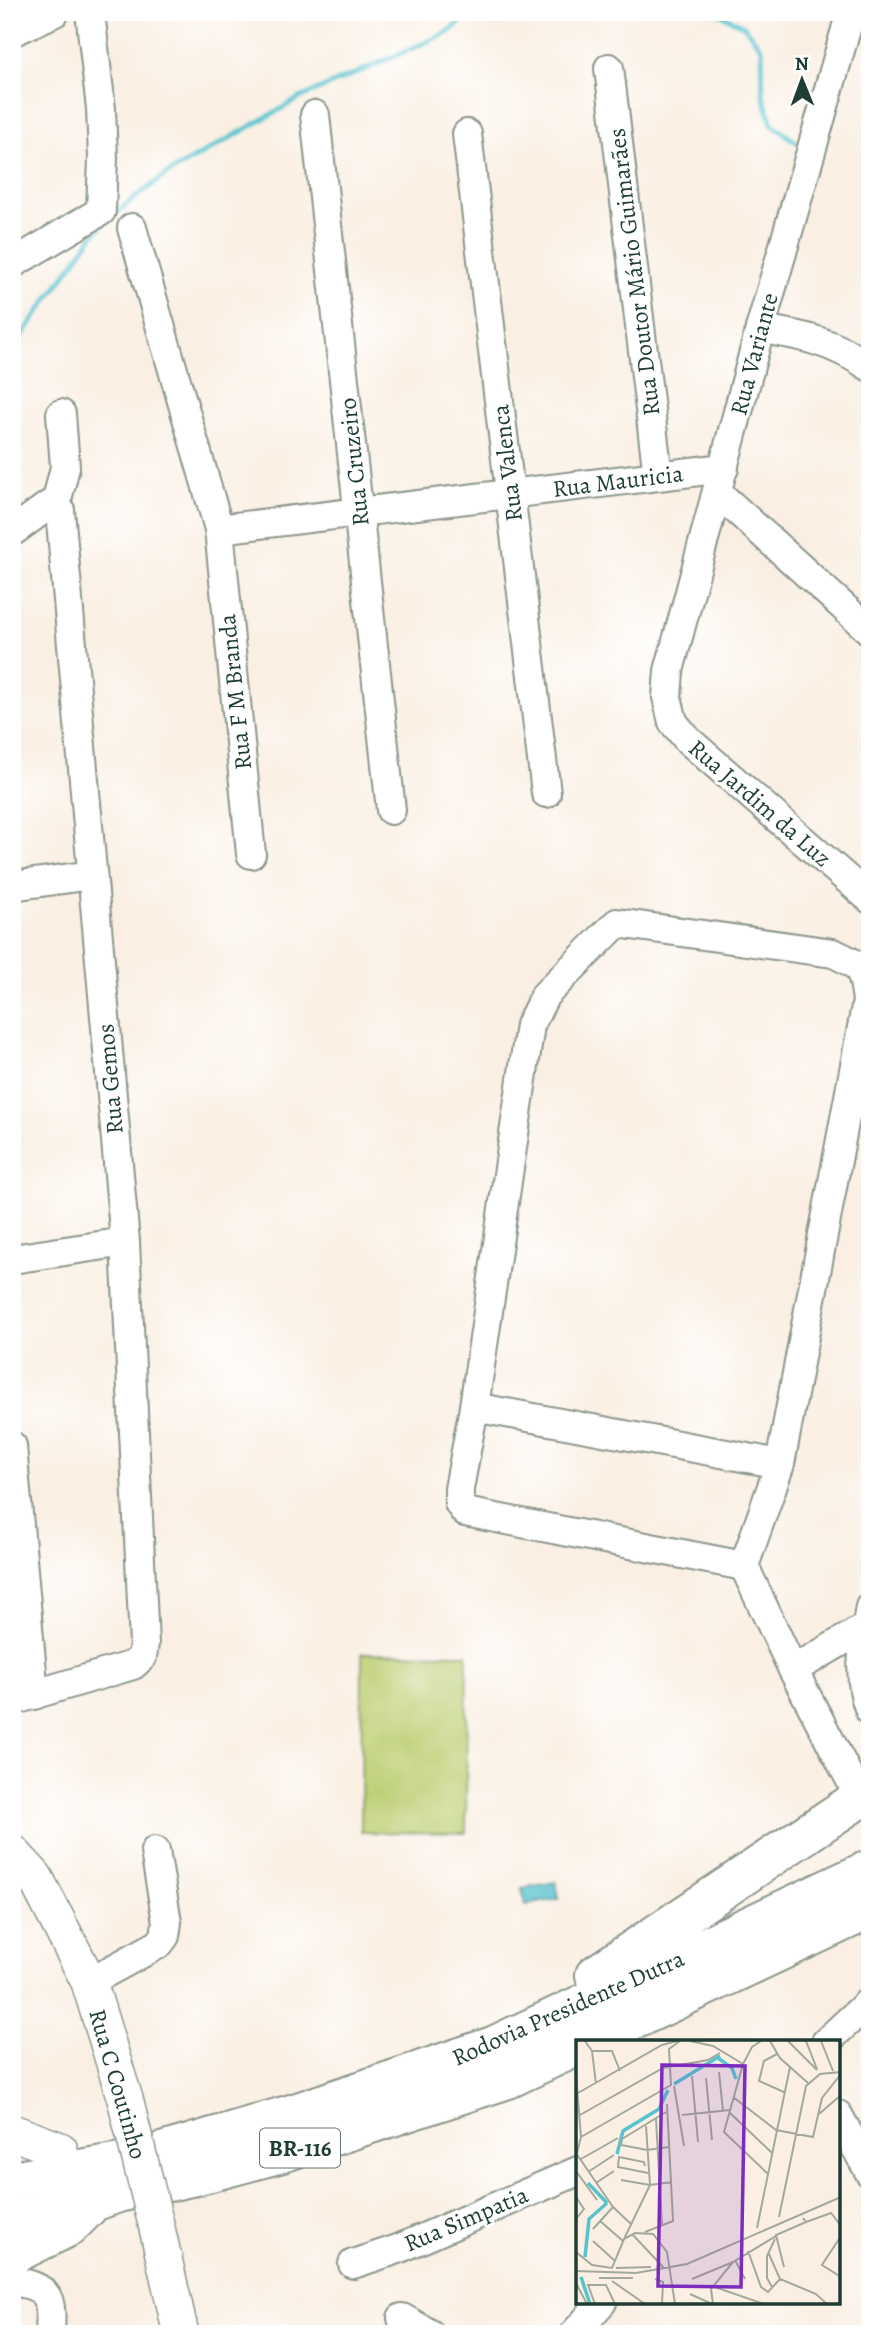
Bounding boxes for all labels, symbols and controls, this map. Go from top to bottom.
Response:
north arrow [766,46,836,116]
text: N [795,51,809,77]
street label: Rua Doutor Mário Guimarães [600,126,668,418]
street label: Rua Variante [722,289,786,419]
street label: Rua Cruzeiro [331,396,377,528]
street label: Rua Valenca [484,402,530,523]
street label: Rua Mauricia [551,457,686,505]
street label: Rua F M Branda [211,612,259,771]
street label: Rua Jardim da Luz [682,732,838,874]
street label: Rua Gemos [89,1022,131,1136]
street label: Rodovia Presidente Dutra [447,1942,690,2074]
street label: Rua C Coutinho [81,2005,155,2163]
inset map [576,2040,840,2304]
road number: BR-116 [260,2128,340,2168]
street label: Rua Simpatia [399,2178,534,2259]

